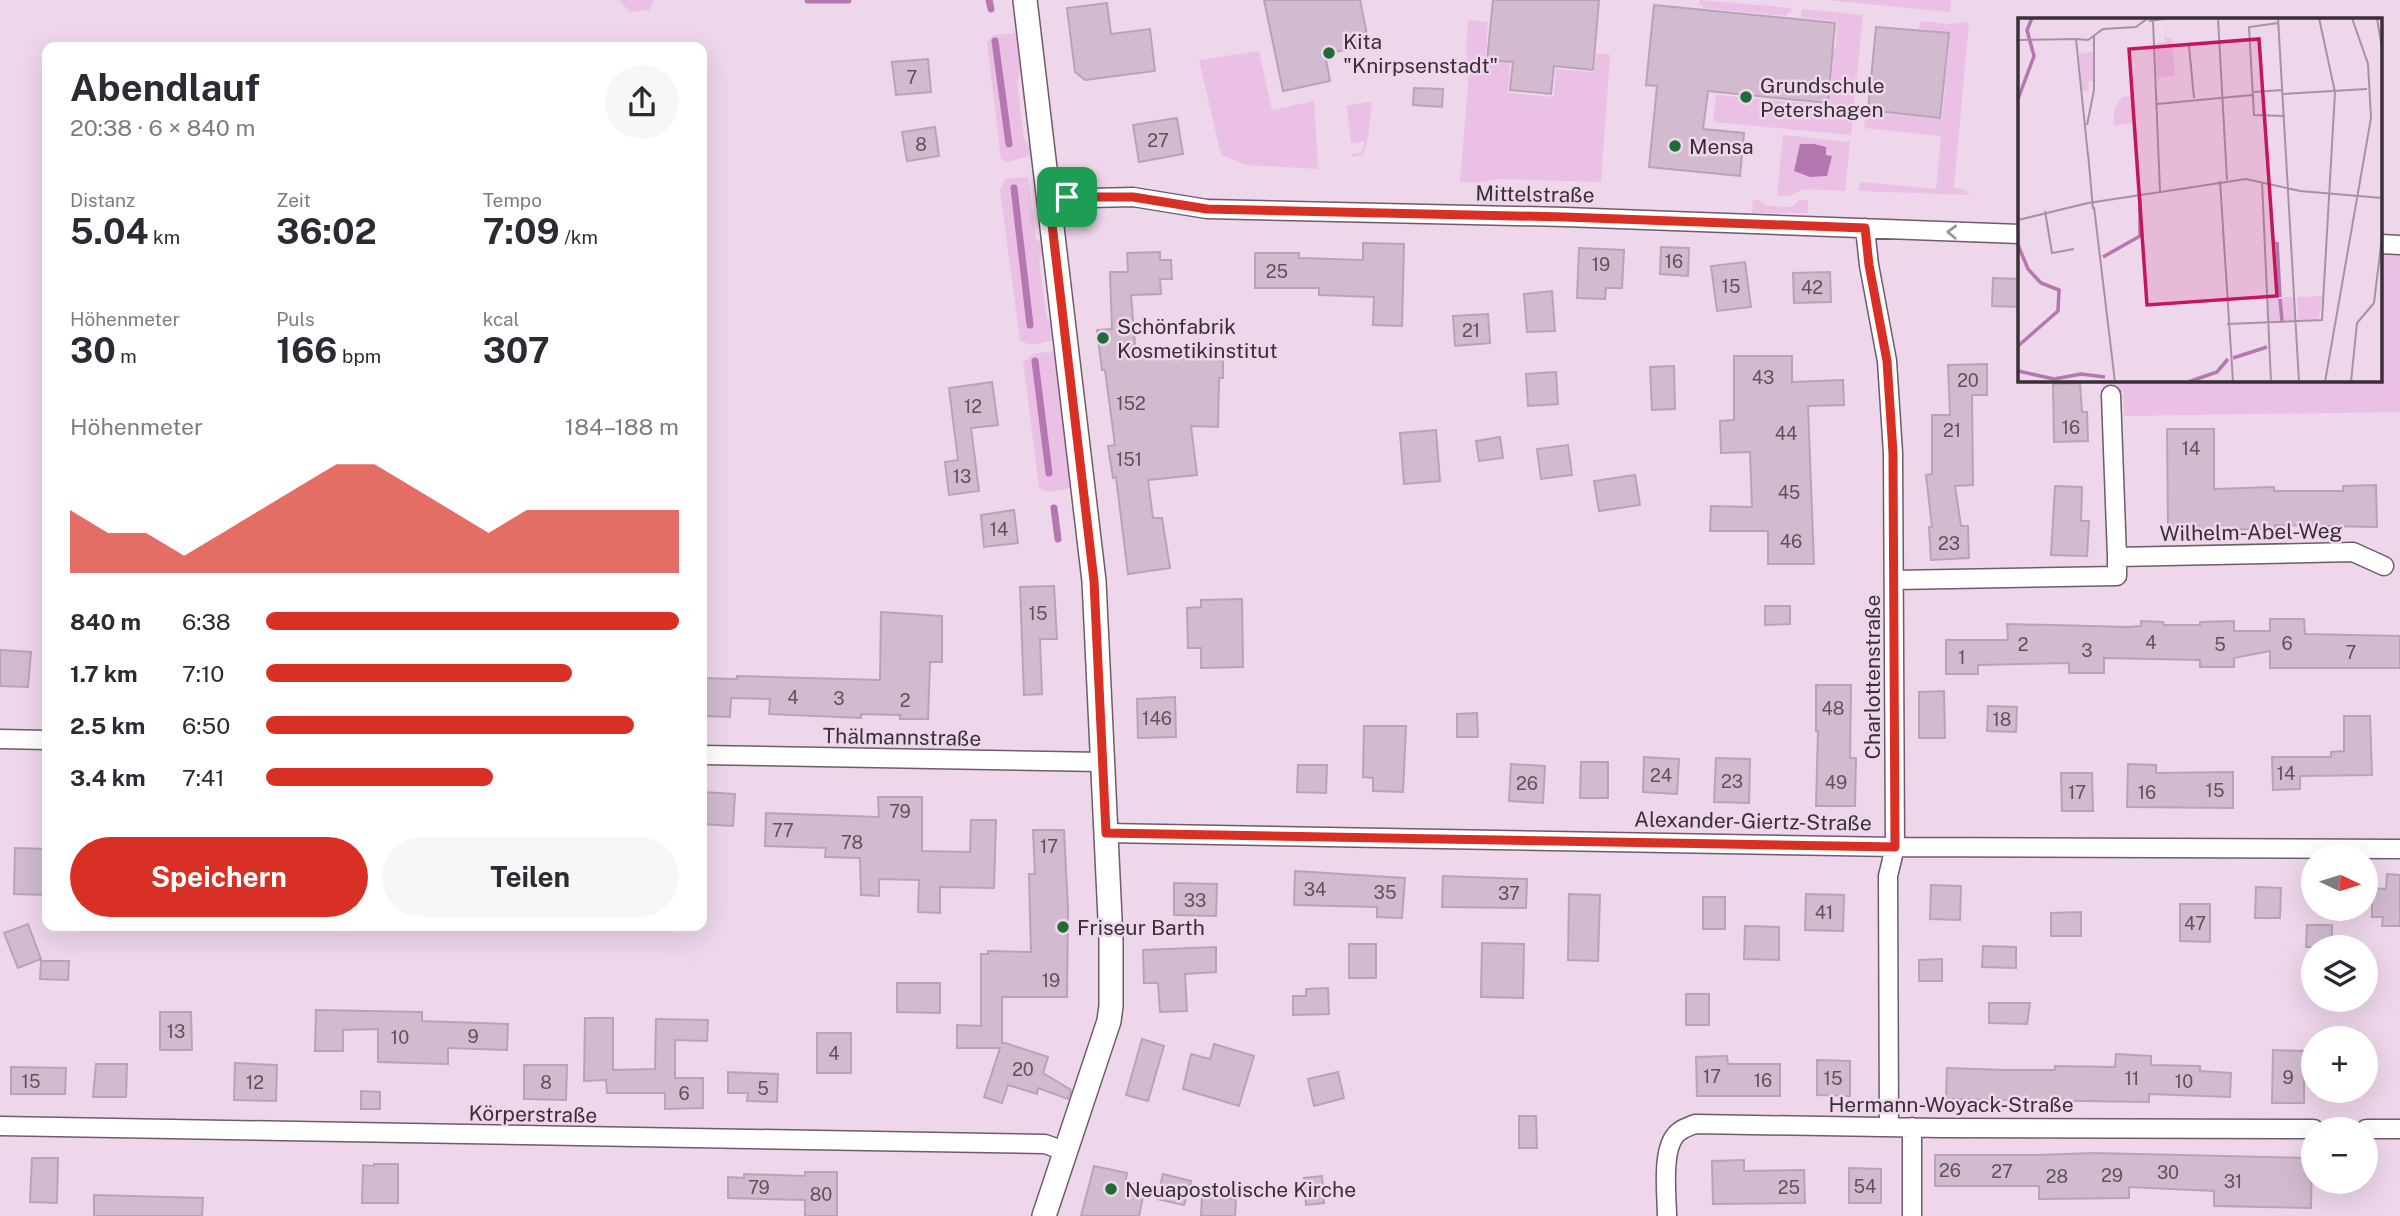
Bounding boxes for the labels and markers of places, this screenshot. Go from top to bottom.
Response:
place label: Kita "Knirpsenstadt" [1343,29,1498,78]
marker: Kita "Knirpsenstadt" [1321,45,1337,61]
place label: Grundschule Petershagen [1760,73,1885,122]
marker: Grundschule Petershagen [1738,89,1754,105]
place label: Mensa [1689,134,1754,159]
marker: Mensa [1667,138,1683,154]
pin [1037,167,1097,227]
place label: Schönfabrik Kosmetikinstitut [1117,314,1278,363]
marker: Schönfabrik Kosmetikinstitut [1095,330,1111,346]
place label: Friseur Barth [1077,915,1205,940]
marker: Friseur Barth [1055,919,1071,935]
place label: Neuapostolische Kirche [1125,1177,1356,1202]
marker: Neuapostolische Kirche [1103,1181,1119,1197]

